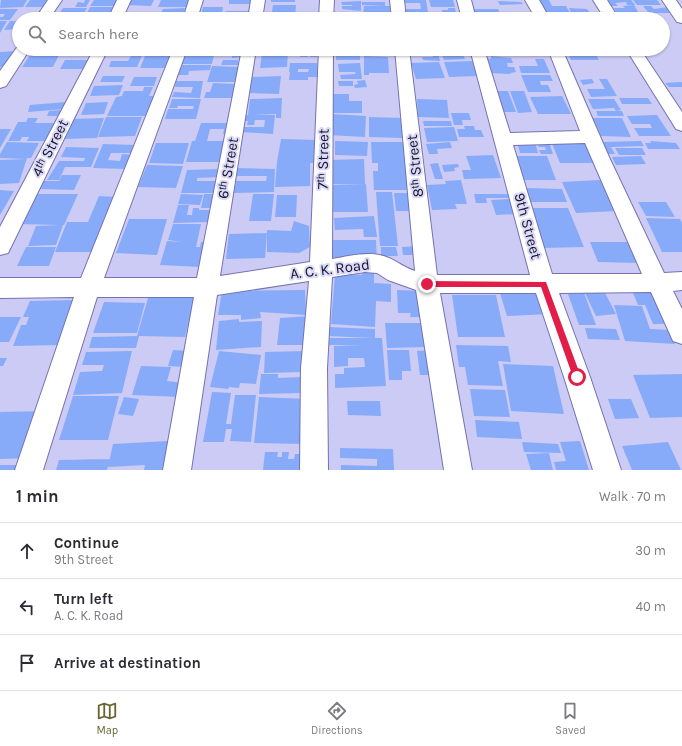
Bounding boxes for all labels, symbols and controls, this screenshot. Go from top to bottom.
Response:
search box [12,12,670,56]
icon: search [26,23,48,45]
text: Search here [58,25,139,43]
street label: 4ᵗʰ Street [28,116,72,180]
street label: 7ᵗʰ Street [313,128,333,190]
street label: 8ᵗʰ Street [403,133,427,198]
street label: 6ᵗʰ Street [214,135,242,200]
street label: 9th Street [510,191,546,262]
street label: A. C. K. Road [289,255,371,283]
route end [418,275,436,293]
route start [568,368,586,386]
text: 1 min [16,486,59,506]
text: Walk · 70 m [599,489,666,504]
text: Continue [54,534,119,552]
icon: ahead [16,540,38,562]
text: 30 m [635,543,666,558]
text: 9th Street [54,552,113,567]
text: Turn left [54,590,113,608]
icon: left [16,596,38,618]
text: 40 m [636,599,666,614]
text: A. C. K. Road [54,608,124,623]
icon: arrive [16,652,38,674]
text: Arrive at destination [54,654,201,672]
tab: Map [96,700,118,737]
tab: Directions [311,700,363,737]
tab: Saved [555,700,586,737]

